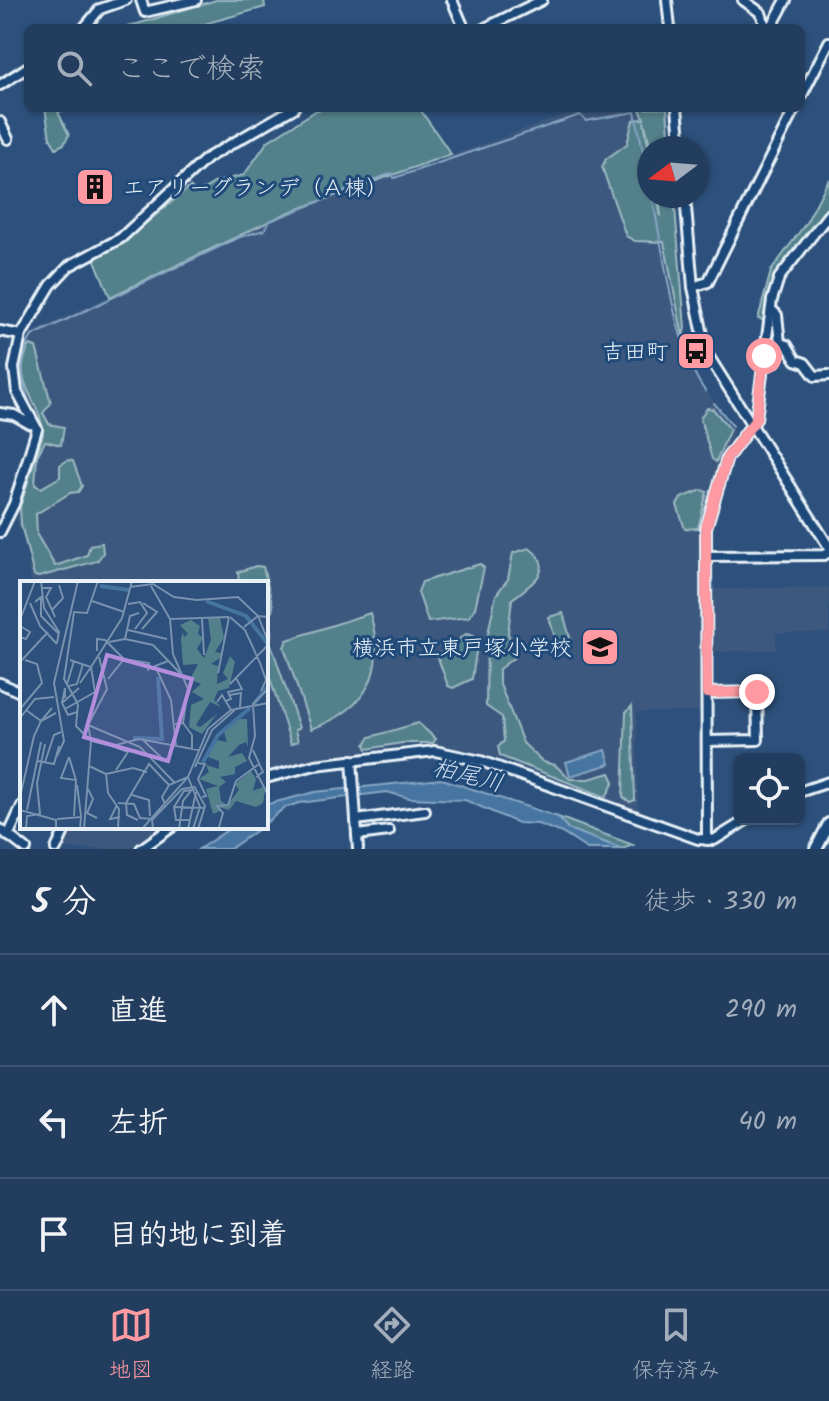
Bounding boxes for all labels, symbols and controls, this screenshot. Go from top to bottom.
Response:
search box [24,24,805,112]
icon: search [52,46,96,90]
text: ここで検索 [116,46,266,94]
north arrow [637,136,709,208]
building icon: エアリーグランデ（Ａ棟） [74,166,116,208]
place label: エアリーグランデ（Ａ棟） [123,172,388,207]
bus stop icon: 吉田町 [675,330,717,372]
place label: 吉田町 [602,336,668,371]
route start [746,338,782,374]
inset map [20,581,268,829]
school or university icon: 横浜市立東戸塚小学校 [579,626,621,668]
place label: 横浜市立東戸塚小学校 [352,632,572,667]
route end [739,674,775,710]
water label: 柏尾川 [428,749,507,804]
map controls [733,753,805,825]
button: locate [733,753,805,825]
text: 5 分 [32,876,96,930]
text: 徒歩 · 330 m [644,881,797,923]
icon: ahead [32,988,76,1032]
text: 直進 [108,988,168,1036]
text: 290 m [725,989,797,1031]
icon: left [32,1100,76,1144]
text: 左折 [108,1100,168,1148]
text: 40 m [739,1101,797,1143]
icon: arrive [32,1212,76,1256]
text: 目的地に到着 [108,1212,288,1260]
tab: 地図 [109,1303,153,1389]
tab: 経路 [370,1303,414,1389]
tab: 保存済み [632,1303,720,1389]

